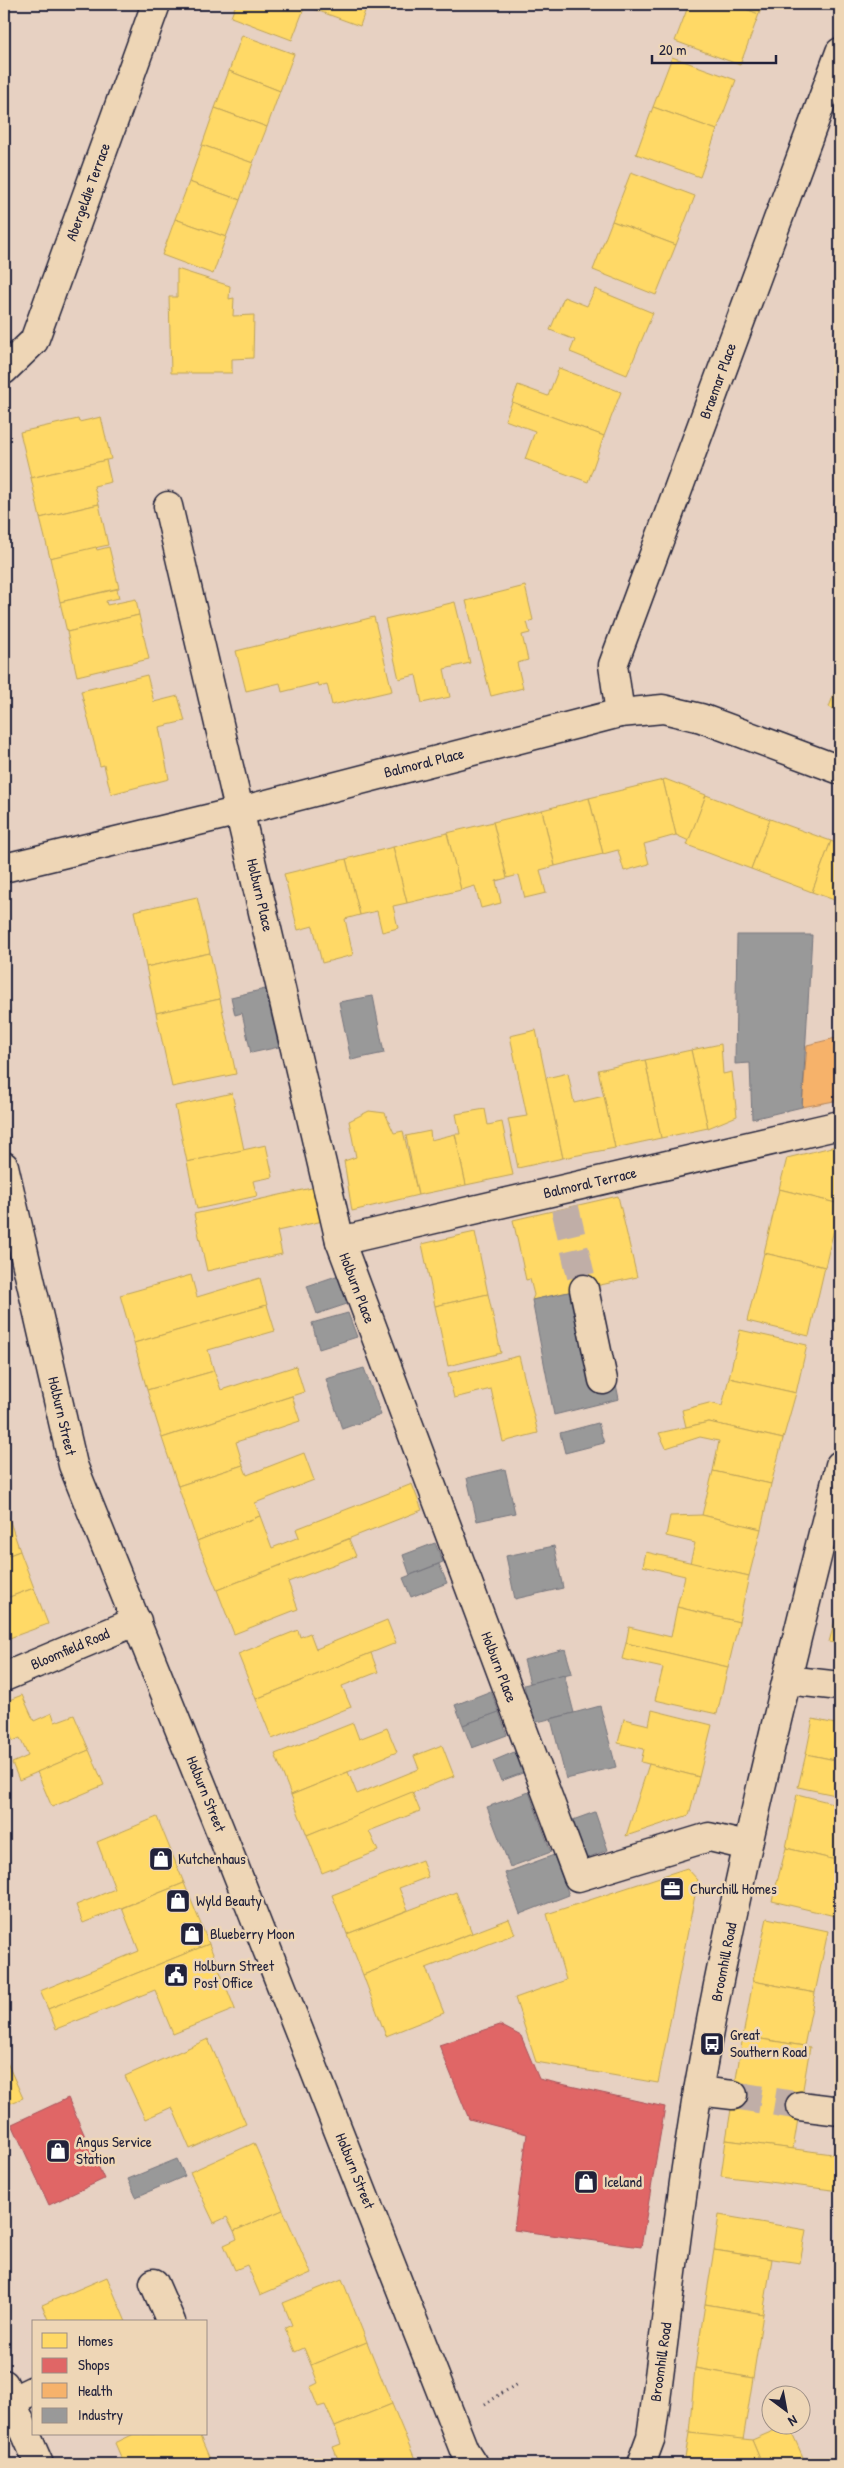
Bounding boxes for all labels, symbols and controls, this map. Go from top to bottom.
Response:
scale bar [652,32,775,64]
text: 20 m [659,39,686,60]
street label: Abergeldie Terrace [60,140,115,244]
street label: Braemar Place [694,340,741,422]
street label: Balmoral Place [382,742,466,783]
street label: Holburn Place [242,856,279,933]
street label: Balmoral Terrace [541,1162,639,1203]
street label: Holburn Place [334,1249,381,1326]
street label: Holburn Street [43,1374,82,1458]
street label: Bloomfield Road [27,1622,113,1675]
street label: Holburn Place [476,1628,523,1705]
street label: Holburn Street [182,1753,232,1836]
shop icon: Kutchenhaus [148,1846,174,1872]
place label: Kutchenhaus [178,1848,246,1869]
office icon: Churchill Homes [659,1876,685,1902]
place label: Churchill Homes [690,1878,777,1899]
shop icon: Wyld Beauty [165,1888,191,1914]
place label: Wyld Beauty [196,1890,262,1911]
shop icon: Blueberry Moon [179,1921,205,1947]
street label: Broomhill Road [706,1921,741,2003]
place label: Blueberry Moon [210,1923,295,1944]
place label: Holburn Street Post Office [194,1955,275,1993]
public building icon: Holburn Street Post Office [163,1962,189,1988]
place label: Great Southern Road [730,2024,807,2062]
bus stop icon: Great Southern Road [699,2031,725,2057]
street label: Holburn Street [331,2130,381,2213]
place label: Angus Service Station [76,2131,152,2169]
shop icon: Angus Service Station [45,2138,71,2164]
shop icon: Iceland [573,2169,599,2195]
place label: Iceland [604,2171,642,2192]
legend [32,2320,208,2436]
street label: Broomhill Road [645,2321,676,2403]
text: Homes [78,2330,113,2351]
text: Shops [78,2354,110,2375]
text: Health [78,2380,112,2401]
north arrow [762,2386,812,2436]
text: Industry [78,2404,123,2425]
text: N [784,2411,801,2432]

